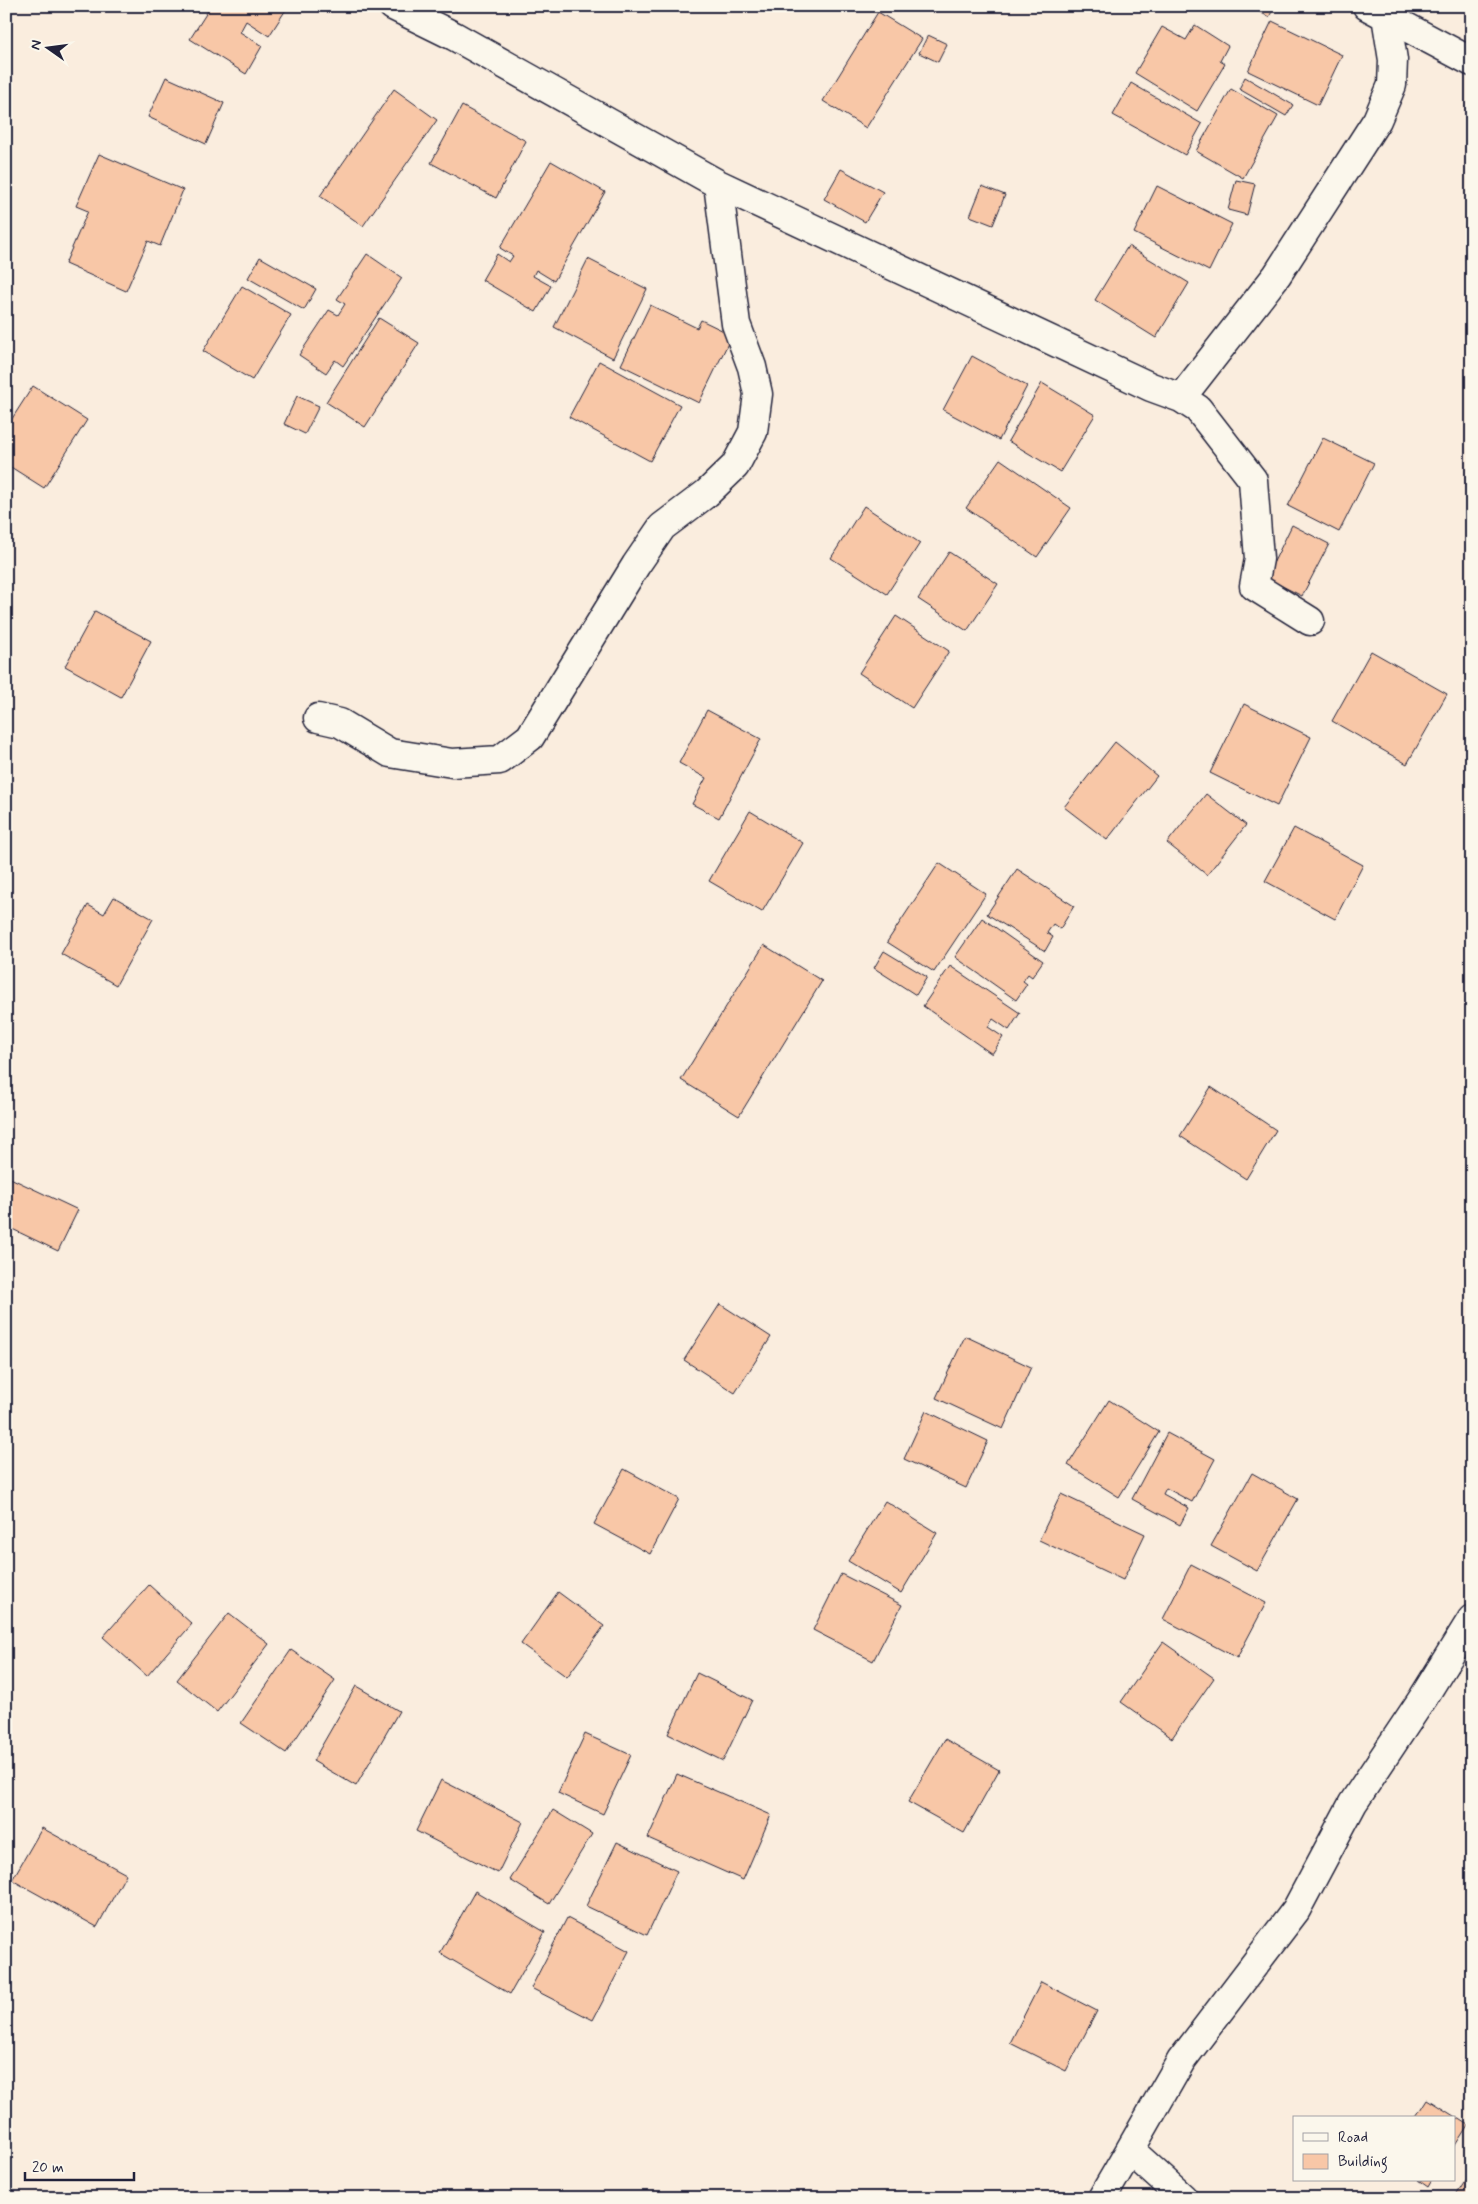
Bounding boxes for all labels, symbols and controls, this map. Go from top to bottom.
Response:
north arrow [22,22,72,72]
text: N [26,38,46,52]
legend [1293,2116,1456,2182]
text: Road [1338,2128,1368,2148]
scale bar [25,2149,134,2181]
text: Building [1338,2152,1388,2173]
text: 20 m [32,2158,64,2178]

